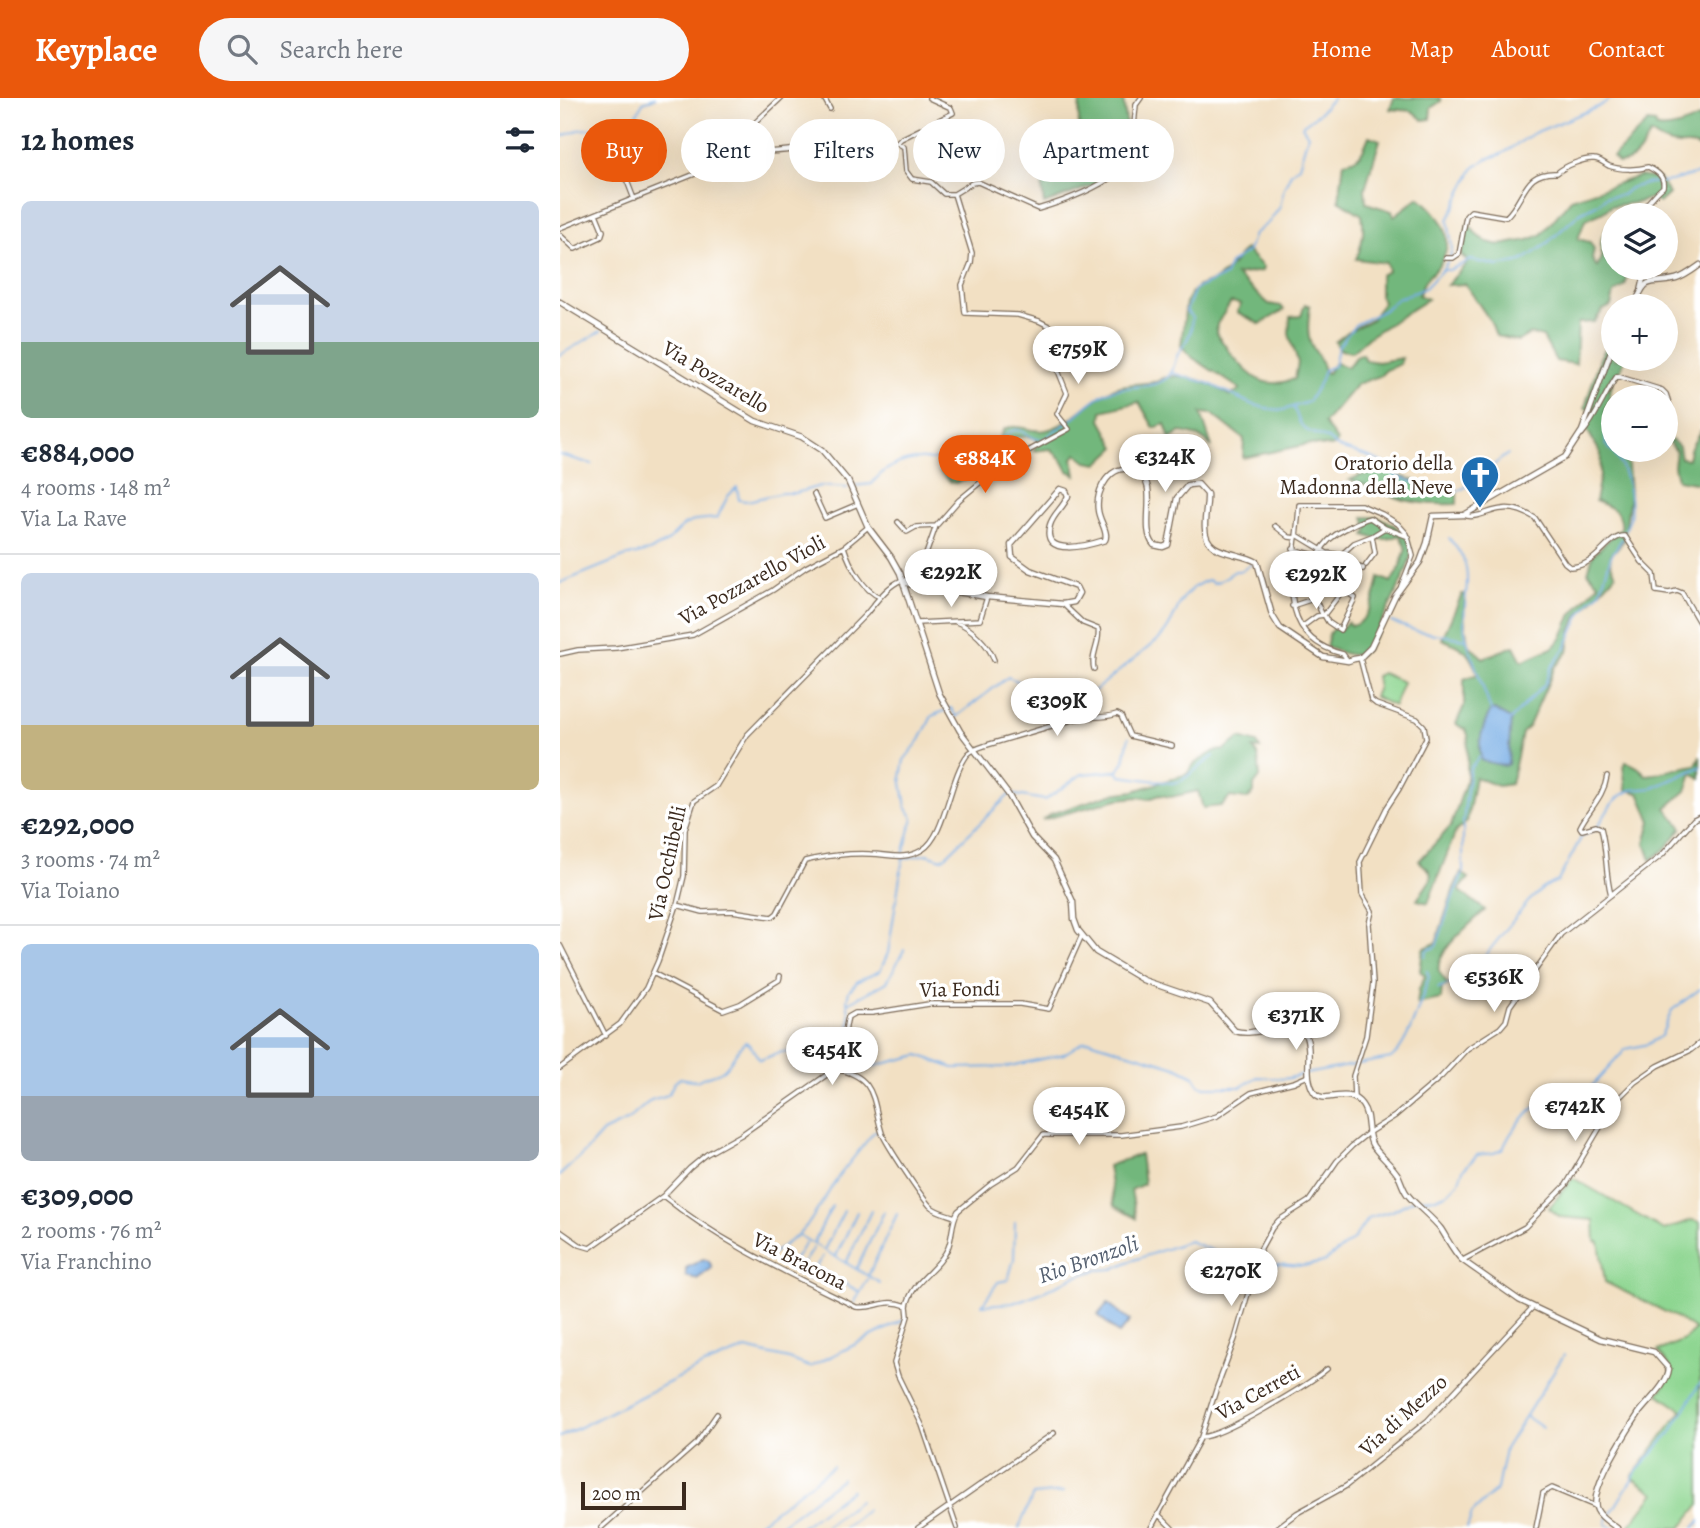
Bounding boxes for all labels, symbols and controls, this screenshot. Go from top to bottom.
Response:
search box [199,18,689,81]
text: Keyplace [35,27,157,72]
icon: search [223,30,261,68]
text: Search here [279,32,403,67]
text: Home [1311,33,1372,65]
text: Map [1410,33,1454,65]
text: About [1492,33,1550,65]
text: Contact [1588,33,1665,65]
chip: Buy [581,119,667,182]
chip: Rent [681,119,775,182]
chip: Filters [789,119,899,182]
chip: New [913,119,1005,182]
chip: Apartment [1019,119,1174,182]
text: 12 homes [21,120,134,160]
icon: filters [501,121,539,159]
map controls [1601,203,1678,462]
button: layers [1601,203,1678,280]
icon: home [217,247,343,373]
button: + [1601,294,1678,371]
pin: €759K [1029,327,1127,386]
text: €759K [1049,333,1107,364]
street label: Via Pozzarello [657,334,775,420]
button: − [1601,385,1678,462]
text: €884,000 [21,432,134,472]
pin: €324K [1116,434,1214,494]
pin: €884K [936,436,1034,495]
text: €324K [1135,441,1195,472]
text: €884K [954,442,1016,473]
place label: Oratorio della Madonna della Neve [1280,449,1453,501]
church icon: Oratorio della Madonna della Neve [1459,454,1501,509]
text: 4 rooms · 148 m² [21,472,170,503]
text: Via La Rave [21,503,127,534]
street label: Via Pozzarello Violi [673,528,830,632]
pin: €292K [902,550,1000,609]
pin: €292K [1267,552,1365,611]
text: €292K [920,556,982,587]
text: €292K [1285,558,1347,589]
icon: home [217,619,343,745]
pin: €309K [1008,678,1106,738]
text: €309K [1027,685,1087,716]
street label: Via Occhibelli [641,803,693,924]
text: €292,000 [21,804,134,844]
text: 3 rooms · 74 m² [21,844,160,875]
text: Via Toiano [21,875,120,906]
pin: €536K [1445,954,1543,1014]
text: €536K [1465,961,1523,992]
street label: Via Fondi [918,974,1001,1004]
icon: home [217,990,343,1116]
pin: €371K [1247,992,1345,1052]
text: €371K [1268,999,1324,1030]
pin: €454K [783,1028,881,1087]
text: €454K [802,1034,862,1065]
pin: €742K [1526,1084,1624,1143]
pin: €454K [1030,1088,1128,1147]
text: €742K [1545,1090,1605,1121]
text: €454K [1049,1094,1109,1125]
text: €309,000 [21,1175,133,1215]
text: 2 rooms · 76 m² [21,1215,162,1246]
street label: Via Bracona [747,1225,852,1297]
water label: Rio Bronzoli [1034,1228,1142,1291]
text: Via Franchino [21,1246,152,1277]
pin: €270K [1182,1248,1280,1308]
text: €270K [1201,1255,1261,1286]
street label: Via Cerreti [1210,1357,1305,1427]
street label: Via di Mezzo [1352,1368,1453,1463]
scale bar [581,1479,686,1511]
text: 200 m [592,1481,641,1507]

